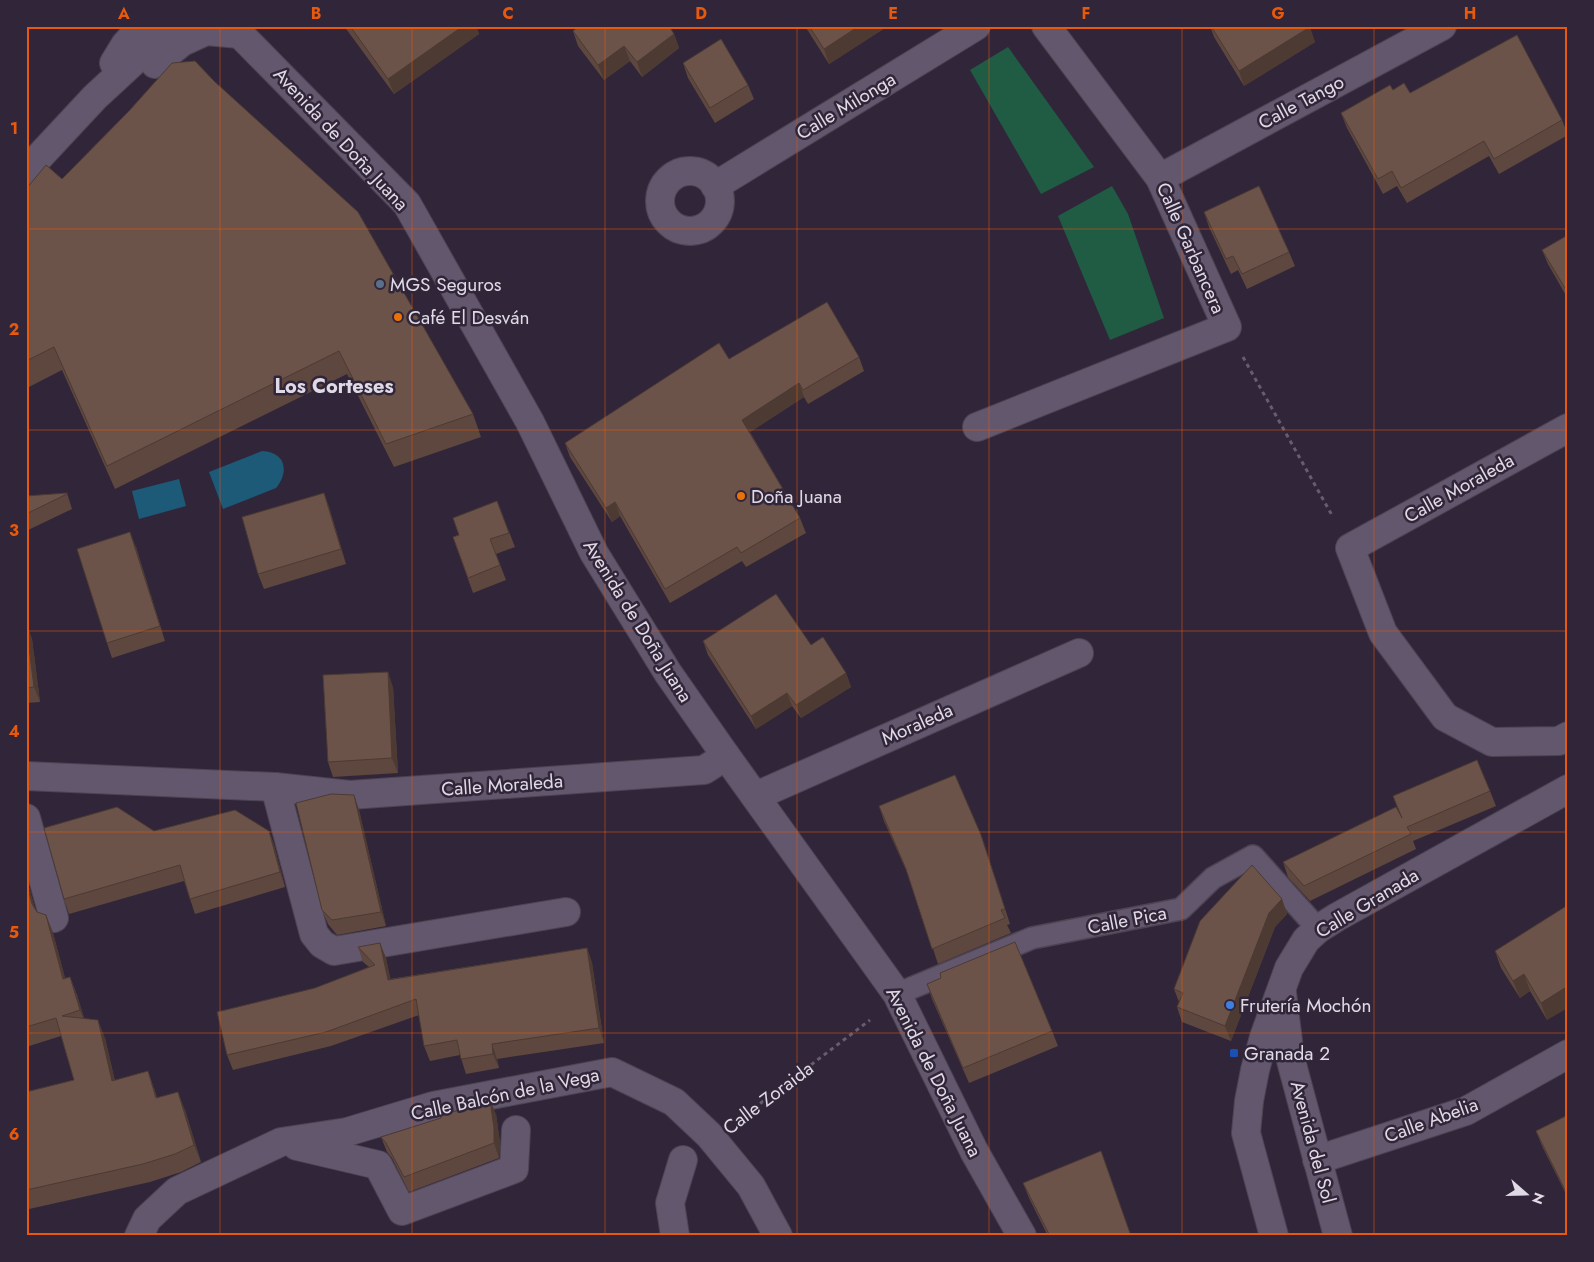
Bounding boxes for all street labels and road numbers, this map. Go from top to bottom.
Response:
street label: Avenida de Doña Juana [267,61,415,217]
street label: Calle Milonga [791,66,901,146]
street label: Calle Tango [1253,68,1349,136]
street label: Calle Garbancera [1150,178,1232,318]
street label: Calle Moraleda [1399,447,1519,529]
street label: Avenida de Doña Juana [577,534,699,708]
street label: Moraleda [877,696,957,752]
street label: Calle Moraleda [440,767,564,803]
street label: Calle Granada [1310,862,1424,944]
street label: Calle Pica [1085,899,1169,941]
street label: Avenida de Doña Juana [879,982,989,1162]
street label: Calle Zoraida [717,1055,819,1141]
street label: Calle Balcón de la Vega [408,1061,602,1127]
street label: Avenida del Sol [1284,1078,1342,1206]
street label: Calle Abelia [1380,1091,1482,1149]

